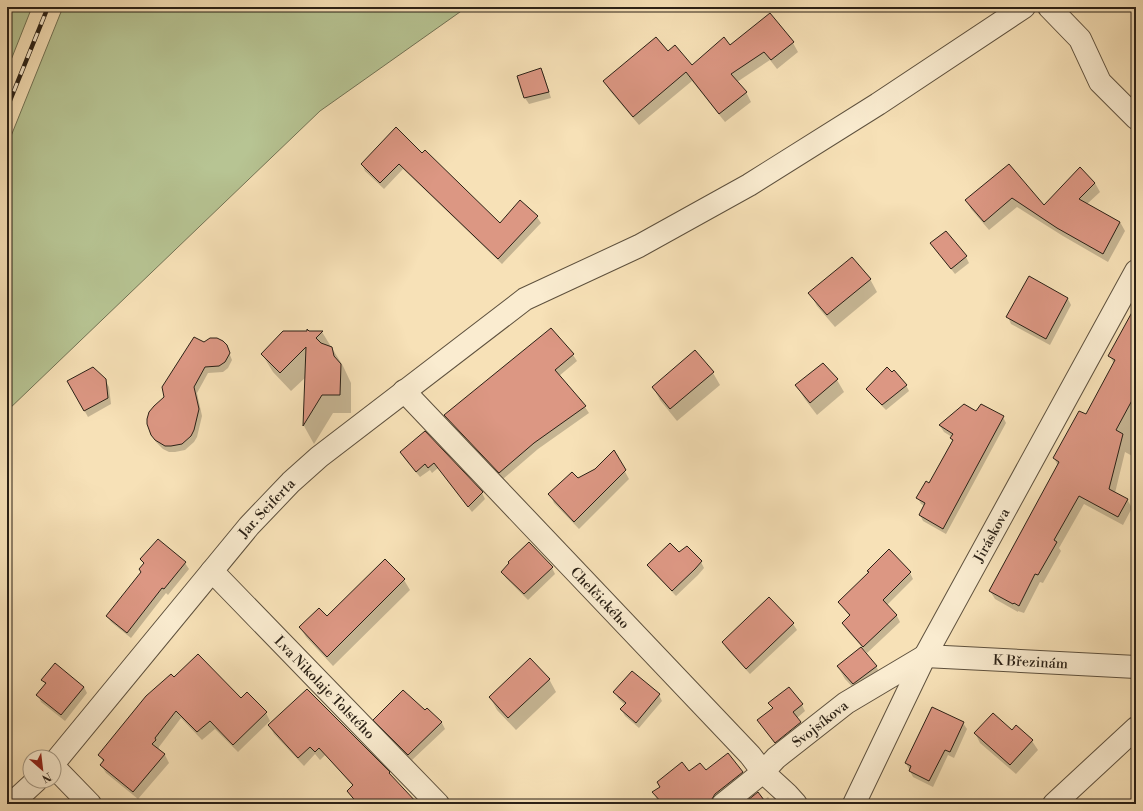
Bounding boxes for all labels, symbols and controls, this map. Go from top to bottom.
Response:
street label: Jar. Seiferta [234,475,300,543]
street label: Jiráskova [970,505,1015,567]
street label: Chelčického [566,564,633,633]
street label: Lva Nikolaje Tolstého [270,633,378,744]
street label: K Březinám [993,652,1068,673]
street label: Svojsíkova [789,696,853,752]
north arrow [22,749,62,789]
text: N [39,769,53,785]

